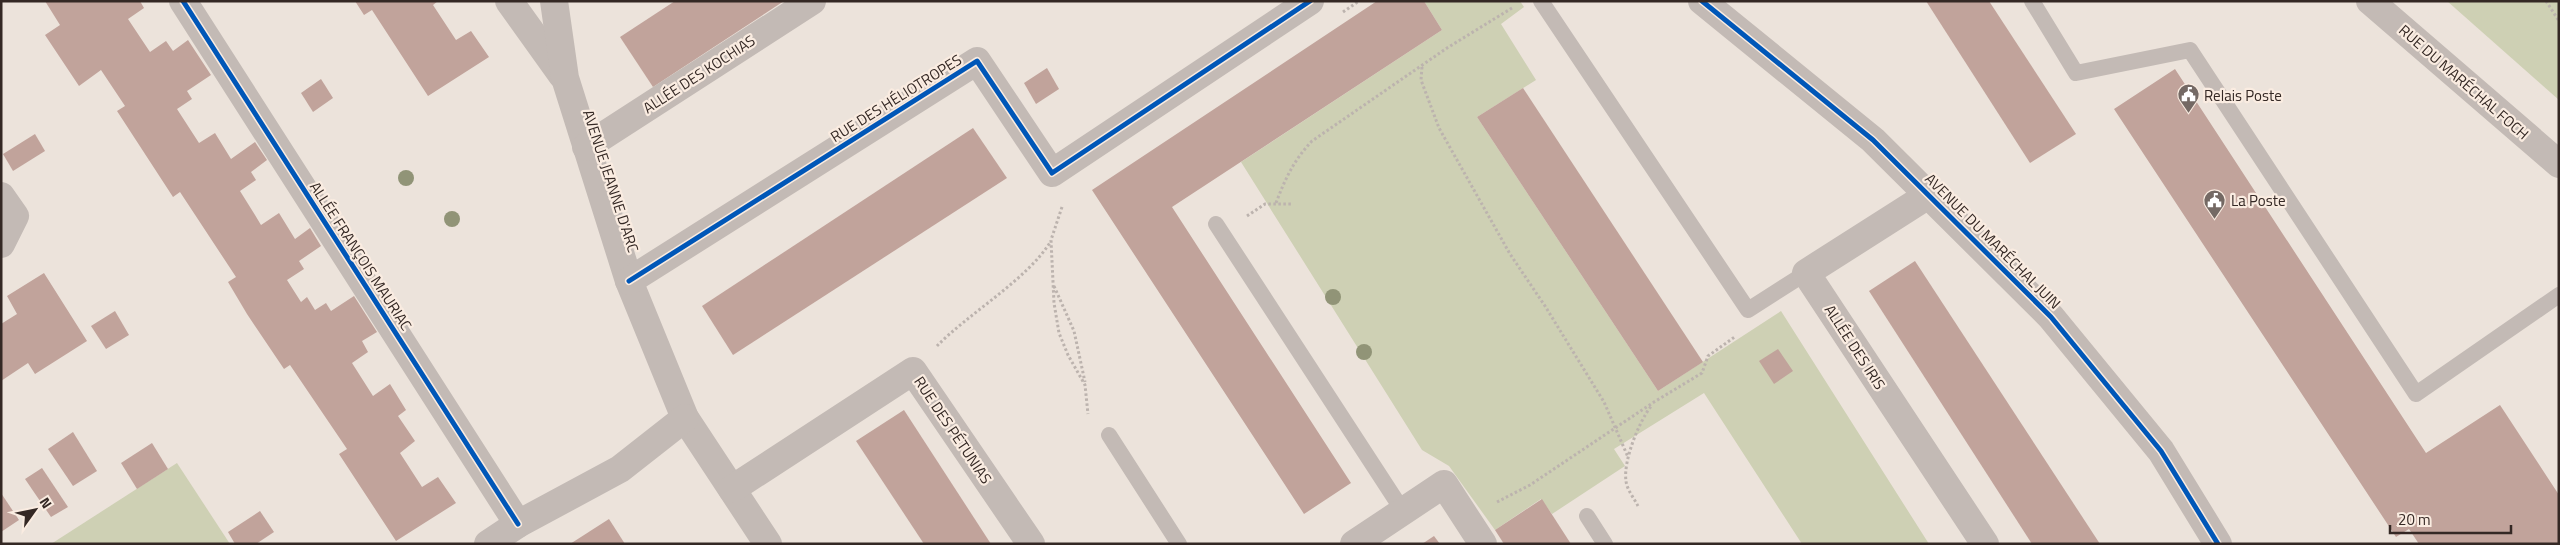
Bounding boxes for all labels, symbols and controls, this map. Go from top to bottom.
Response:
street label: RUE DU MARÉCHAL FOCH [2394,19,2534,145]
street label: ALLÉE DES KOCHIAS [638,29,760,119]
street label: RUE DES HÉLIOTROPES [826,48,966,148]
public building icon: Relais Poste [2176,83,2200,114]
place label: Relais Poste [2204,84,2282,107]
street label: AVENUE JEANNE D'ARC [577,107,645,255]
street label: AVENUE DU MARÉCHAL JUIN [1920,168,2066,314]
street label: ALLÉE FRANÇOIS MAURIAC [304,177,418,335]
public building icon: La Poste [2203,188,2227,219]
place label: La Poste [2231,189,2286,212]
street label: ALLÉE DES IRIS [1819,300,1891,394]
street label: RUE DES PÉTUNIAS [908,372,998,488]
north arrow [10,485,60,535]
text: N [35,493,58,512]
scale bar [2390,502,2511,534]
text: 20 m [2398,508,2431,531]

